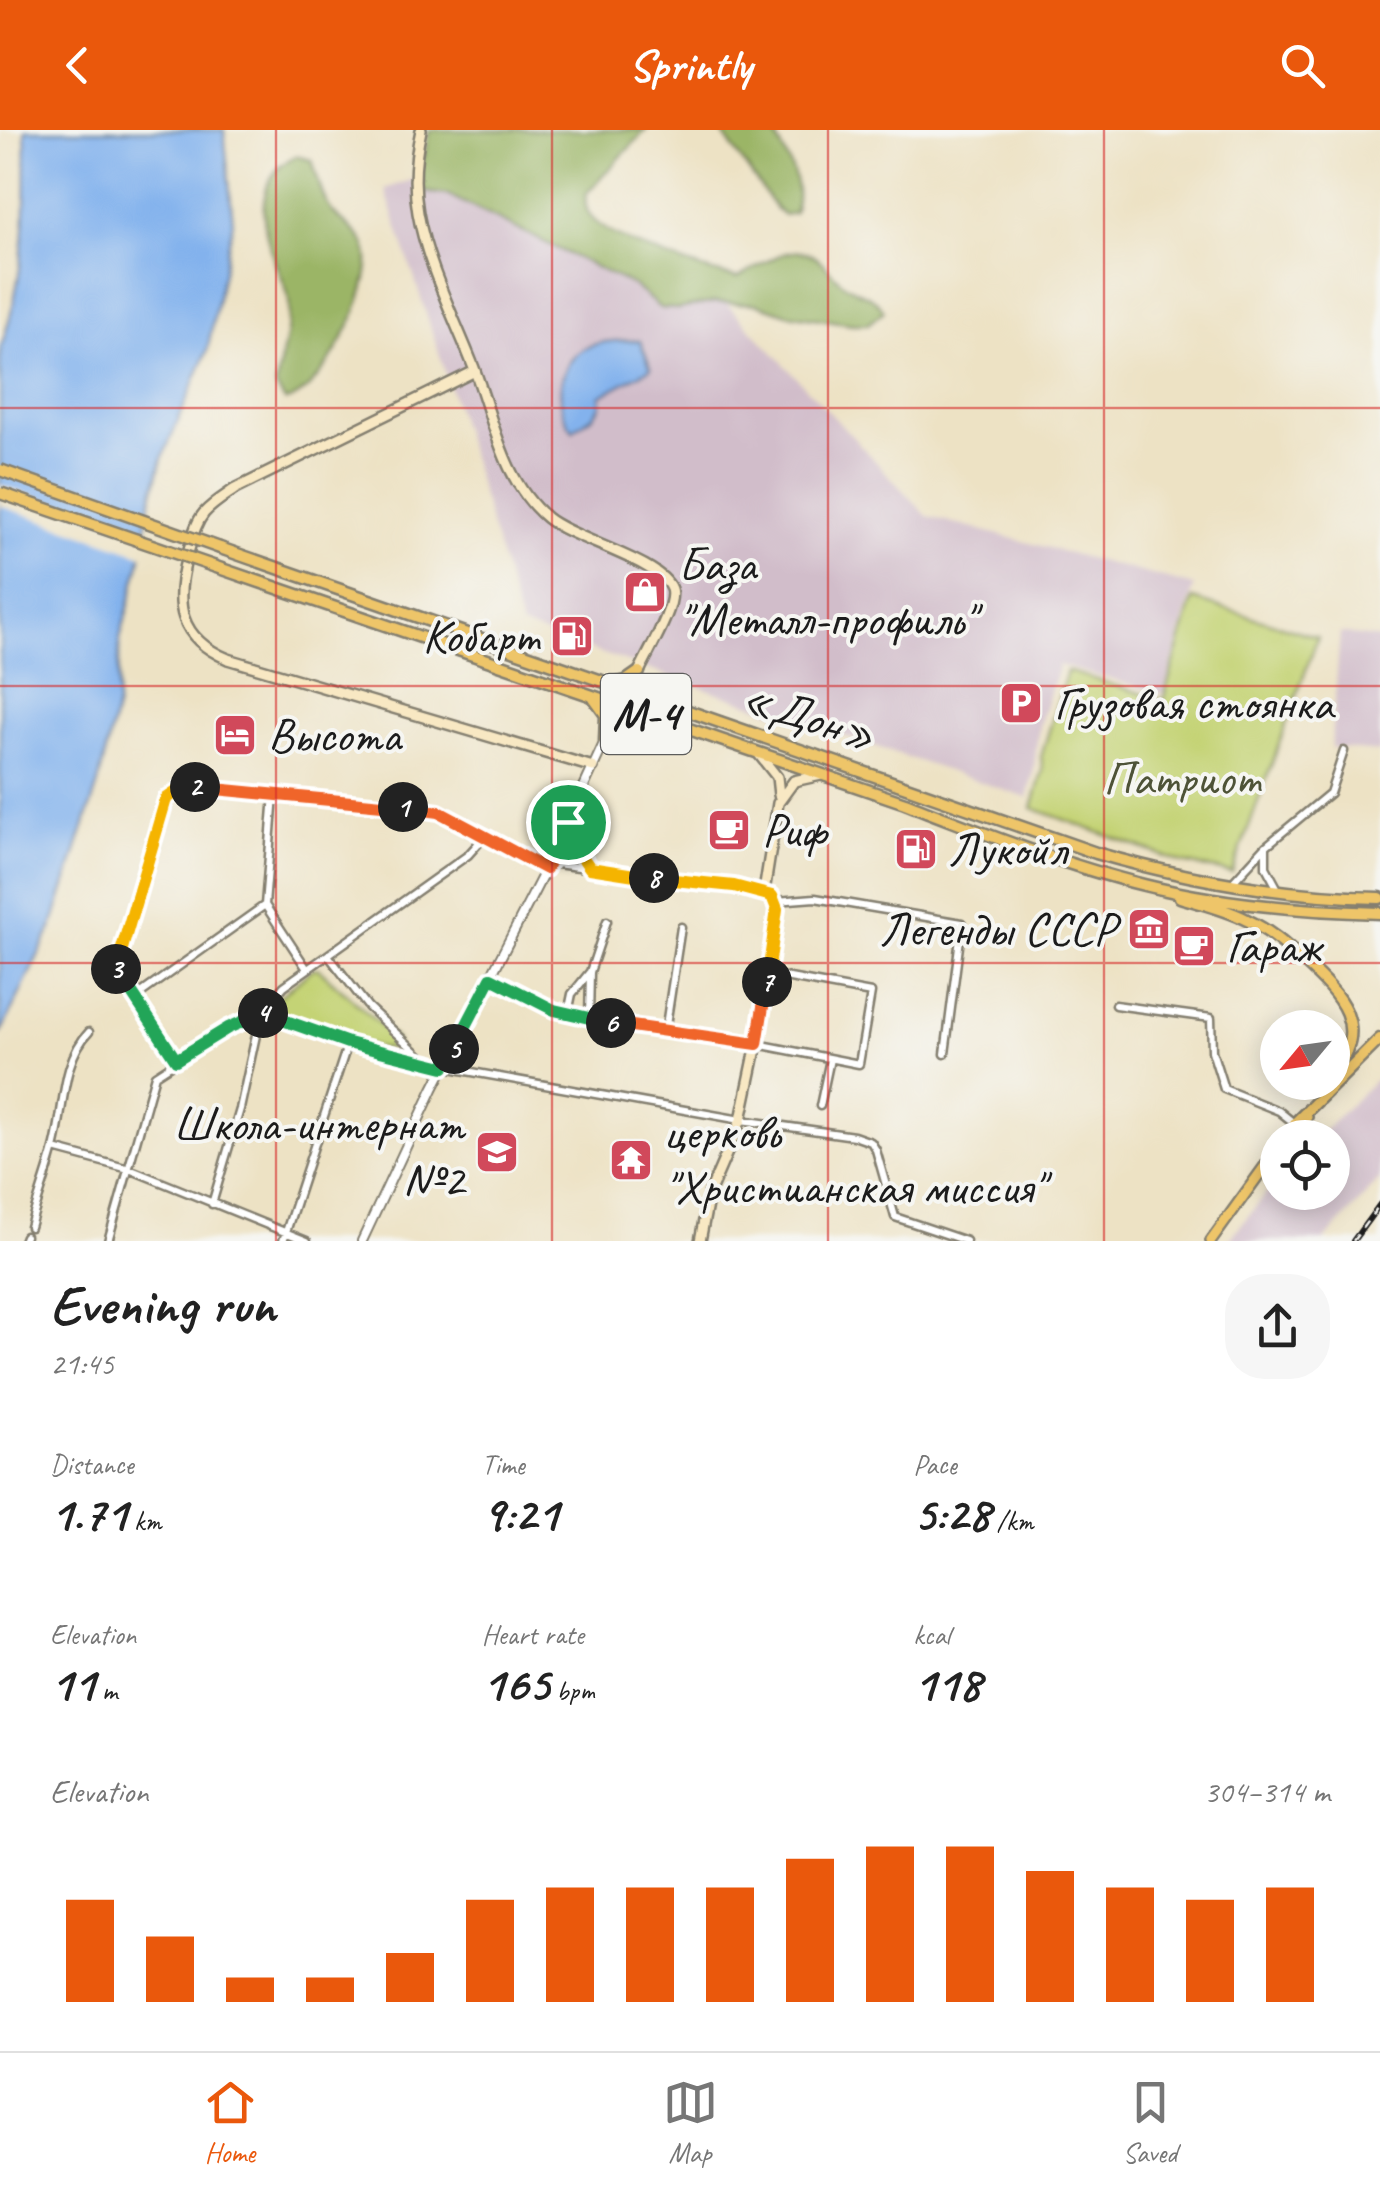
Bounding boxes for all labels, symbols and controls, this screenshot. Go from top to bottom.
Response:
text: Sprintly [628,37,752,94]
icon: back [50,38,105,93]
icon: search [1275,38,1330,93]
place label: База "Металл-профиль" [678,534,984,649]
shop icon: База "Металл-профиль" [622,569,668,615]
place label: Кобарт [422,606,541,666]
fuel station icon: Кобарт [549,613,595,659]
street label: «Дон» [735,666,883,766]
place label: Грузовая стоянка [1054,673,1336,733]
road number: М-4 [601,674,691,754]
parking icon: Грузовая стоянка [998,680,1044,726]
place label: Высота [268,705,403,765]
hotel icon: Высота [212,712,258,758]
park label: Патриот [1103,748,1262,808]
pin: 2 [170,762,220,812]
text: 2 [189,769,201,804]
pin [526,780,611,865]
pin: 1 [378,782,428,832]
text: 1 [397,789,409,824]
icon: arrive [541,795,596,850]
place label: Риф [762,800,830,860]
cafe icon: Риф [706,807,752,853]
place label: Лукойл [948,819,1070,879]
fuel station icon: Лукойл [893,826,939,872]
pin: 8 [629,853,679,903]
text: 8 [648,860,660,895]
place label: Легенды СССР [879,899,1122,959]
museum icon: Легенды СССР [1126,906,1172,952]
place label: Гараж [1226,916,1325,976]
cafe icon: Гараж [1171,923,1217,969]
pin: 3 [91,944,141,994]
text: 3 [110,951,122,986]
pin: 7 [742,957,792,1007]
text: 7 [761,964,773,999]
pin: 4 [238,988,288,1038]
text: 4 [257,995,269,1030]
pin: 6 [586,998,636,1048]
text: 6 [604,1005,618,1040]
north arrow [1260,1010,1350,1100]
map controls [1260,1010,1350,1210]
pin: 5 [429,1024,479,1074]
text: 5 [448,1031,460,1066]
place label: Школа-интернат №2 [173,1094,467,1209]
place label: церковь "Христианская миссия" [664,1102,1053,1217]
button: locate [1260,1120,1350,1210]
school or university icon: Школа-интернат №2 [474,1129,520,1175]
temple icon: церковь "Христианская миссия" [608,1137,654,1183]
text: Evening run [50,1270,275,1340]
button: share [1225,1274,1330,1379]
text: 21:45 [50,1343,114,1384]
text: Distance [50,1447,134,1482]
text: Time [482,1447,525,1482]
text: Pace [913,1447,956,1482]
text: 1.71 [50,1482,127,1545]
text: 9:21 [482,1482,558,1545]
text: 5:28 [913,1482,990,1545]
text: km [127,1503,161,1538]
text: /km [990,1503,1033,1538]
text: Elevation [50,1617,136,1652]
text: Heart rate [482,1617,584,1652]
text: kcal [913,1617,950,1652]
text: 11 [50,1652,95,1715]
text: 165 [482,1652,549,1715]
text: 118 [913,1652,981,1715]
text: m [95,1673,117,1708]
text: bpm [549,1673,595,1708]
text: Elevation [50,1771,148,1812]
text: 304–314 m [1204,1771,1330,1812]
tab: Home [203,2075,258,2170]
tab: Map [663,2075,718,2170]
tab: Saved [1123,2075,1178,2170]

